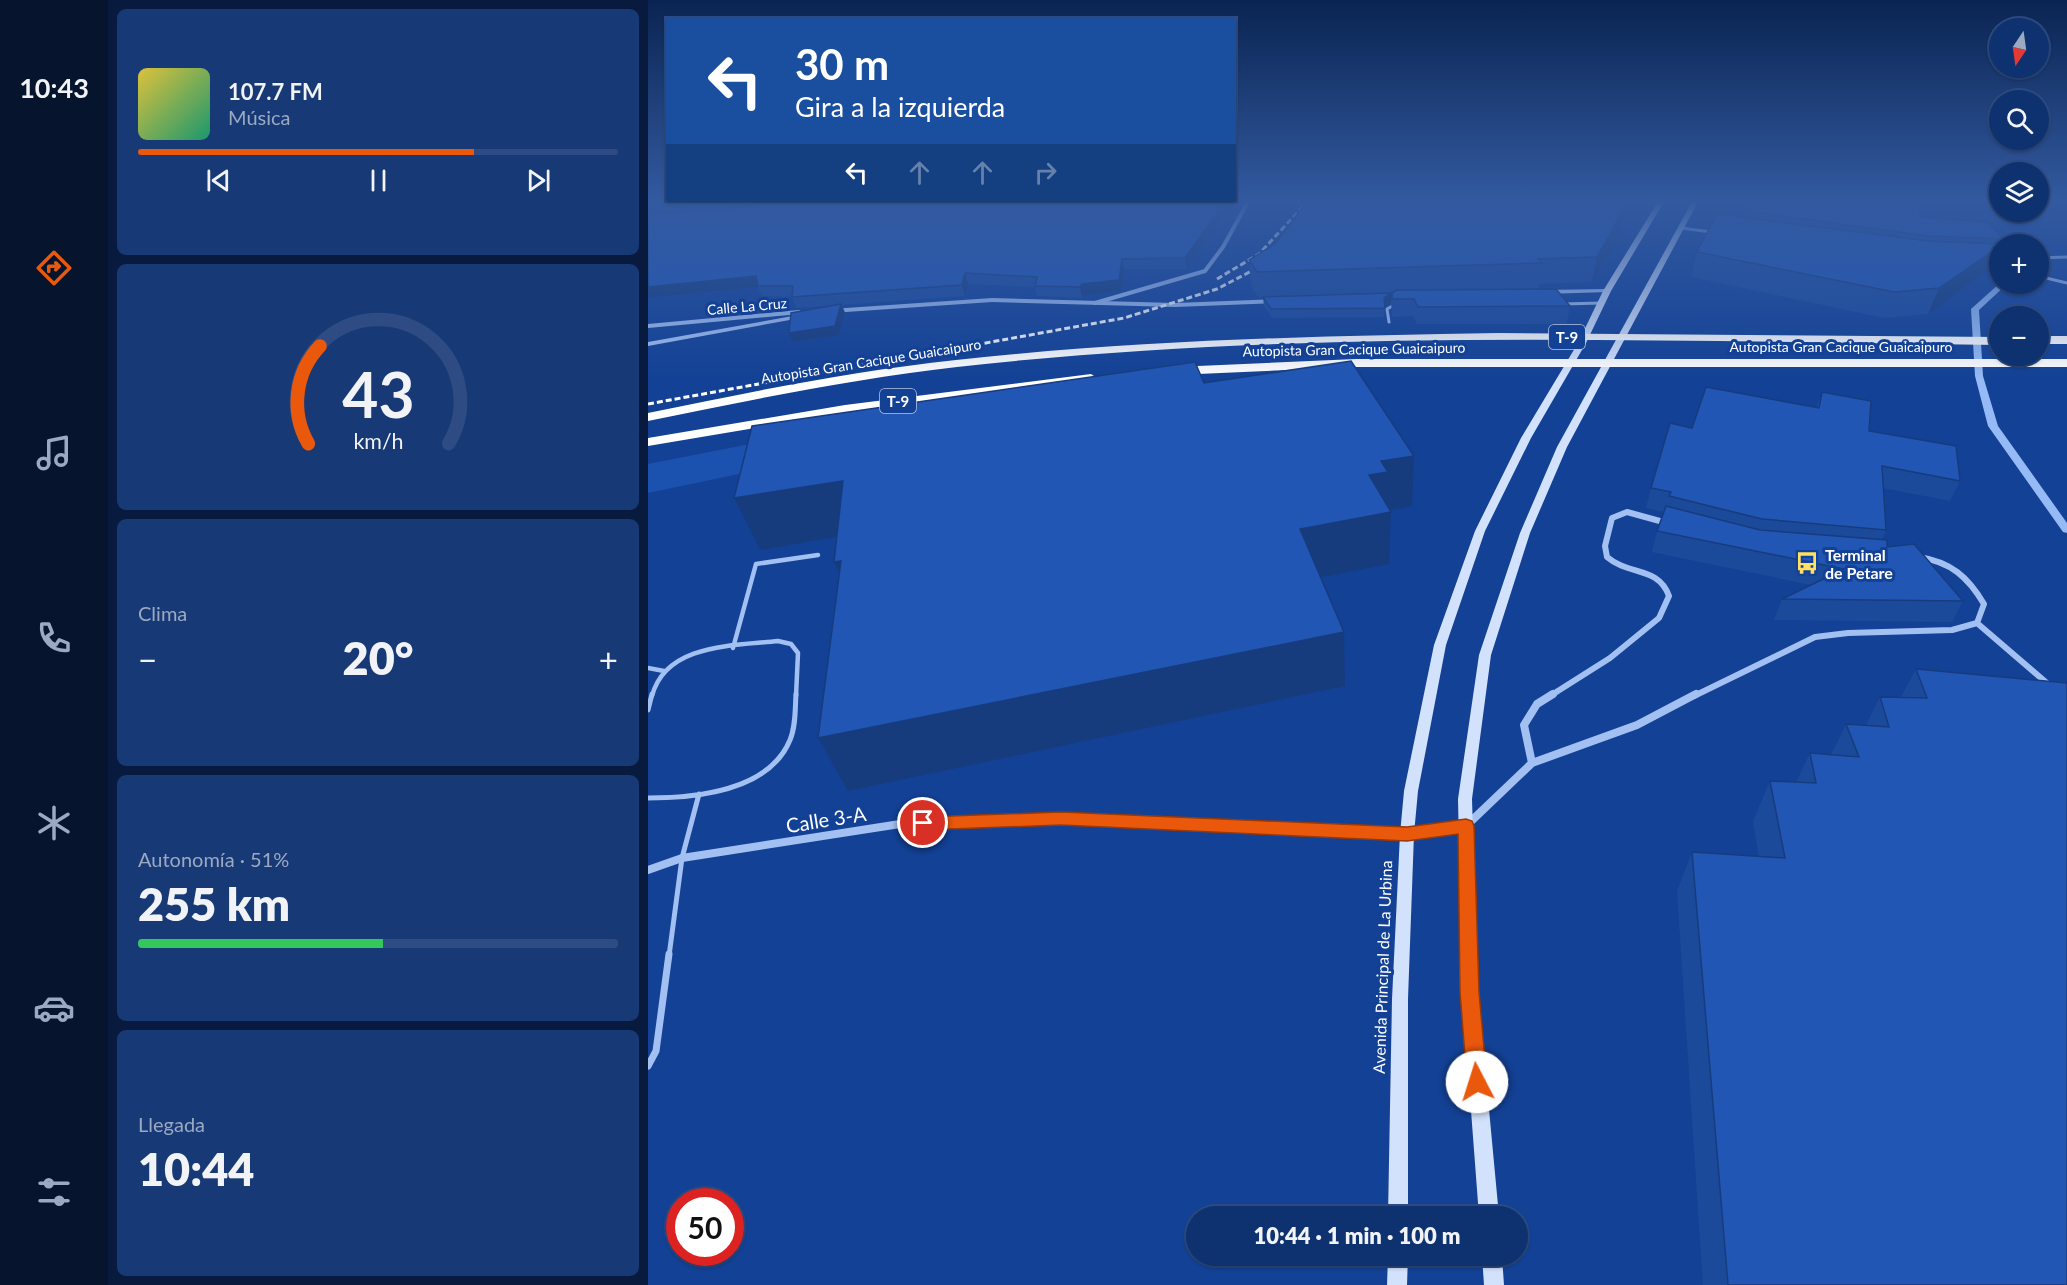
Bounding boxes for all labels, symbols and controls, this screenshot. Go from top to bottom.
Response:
north arrow [1989,18,2049,78]
map controls [1989,18,2049,366]
text: 30 m [795,39,889,89]
icon: left [696,42,774,120]
text: 10:43 [19,71,89,104]
text: 107.7 FM [228,78,323,105]
text: Gira a la izquierda [795,90,1005,123]
button: search [1989,90,2049,150]
text: Música [228,105,291,129]
icon: left [840,156,873,189]
icon: ahead [903,156,936,189]
icon: ahead [966,156,999,189]
icon: right [1029,156,1062,189]
button: layers [1989,162,2049,222]
icon: previous [202,164,235,197]
icon: pause [362,164,395,197]
icon: next [522,164,555,197]
button: + [1989,234,2049,294]
icon: directions [33,247,75,289]
street label: Calle La Cruz [706,294,788,318]
button: − [1989,306,2049,366]
road number: T-9 [1549,325,1585,349]
street label: Autopista Gran Cacique Guaicaipuro [760,335,982,387]
street label: Autopista Gran Cacique Guaicaipuro [1730,338,1953,355]
street label: Autopista Gran Cacique Guaicaipuro [1242,339,1466,359]
text: 43 [342,356,414,431]
road number: T-9 [880,389,916,413]
text: km/h [353,429,403,455]
icon: music [33,432,75,474]
place label: Terminal de Petare [1825,545,1893,582]
bus stop icon: Terminal de Petare [1794,550,1820,576]
text: Clima [138,601,187,625]
icon: phone [33,617,75,659]
text: 20° [343,631,413,685]
text: − [138,639,157,679]
text: + [599,639,618,679]
pin [897,797,948,848]
street label: Calle 3-A [784,801,868,837]
icon: climate [33,802,75,844]
icon: arrive [906,806,939,839]
text: Autonomía · 51% [138,847,289,871]
street label: Avenida Principal de La Urbina [1369,860,1395,1074]
text: 255 km [138,877,290,931]
icon: car [33,987,75,1029]
position arrow [1445,1050,1509,1114]
text: Llegada [138,1112,205,1136]
text: 10:44 [138,1142,254,1196]
icon: filters [33,1171,75,1213]
speed limit sign: 50 [666,1188,744,1266]
text: 10:44 · 1 min · 100 m [1254,1222,1460,1249]

